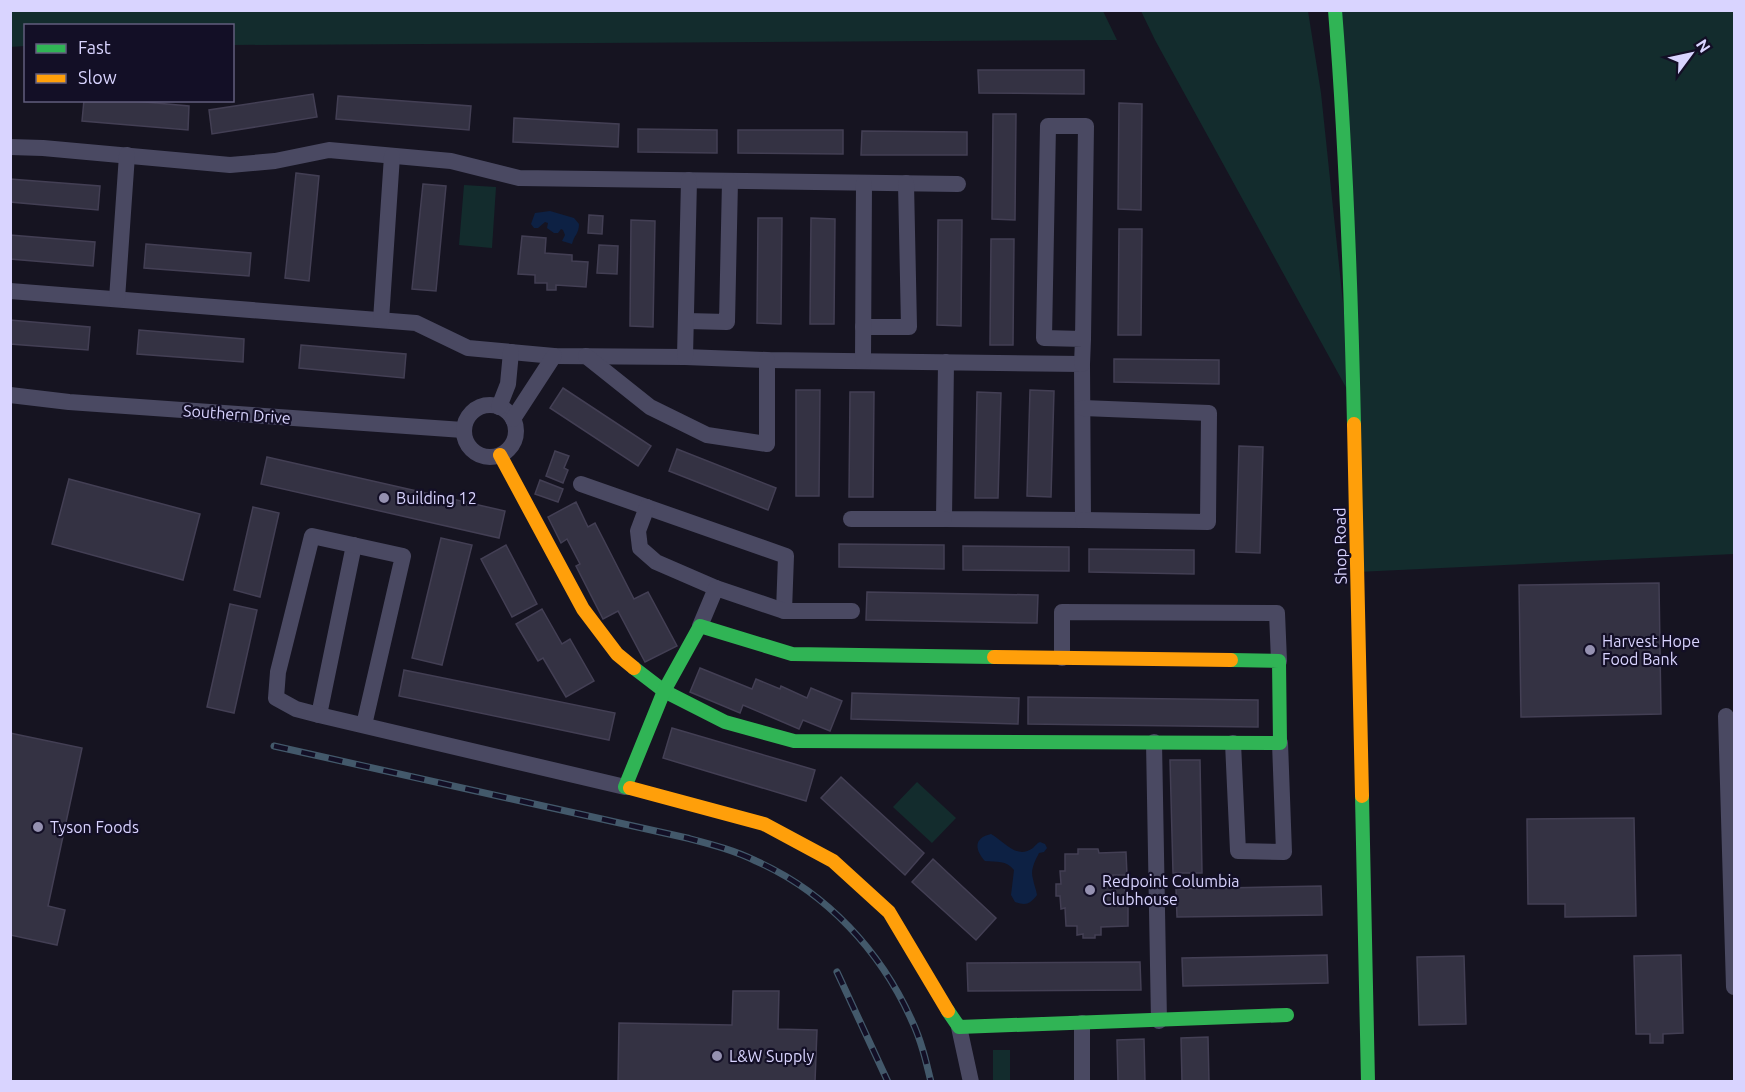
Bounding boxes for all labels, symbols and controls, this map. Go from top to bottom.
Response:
legend [24,24,234,102]
north arrow [1661,24,1721,84]
text: N [1693,36,1714,56]
text: Fast [78,37,111,57]
text: Slow [78,67,117,87]
street label: Southern Drive [183,401,291,427]
place label: Building 12 [396,489,477,507]
marker: Building 12 [377,491,391,505]
street label: Shop Road [1330,507,1350,585]
place label: Harvest Hope Food Bank [1602,632,1700,668]
marker: Harvest Hope Food Bank [1583,643,1597,657]
place label: Tyson Foods [50,818,139,836]
marker: Tyson Foods [31,820,45,834]
place label: Redpoint Columbia Clubhouse [1102,872,1240,908]
marker: Redpoint Columbia Clubhouse [1083,883,1097,897]
place label: L&W Supply [729,1047,814,1065]
marker: L&W Supply [710,1049,724,1063]

